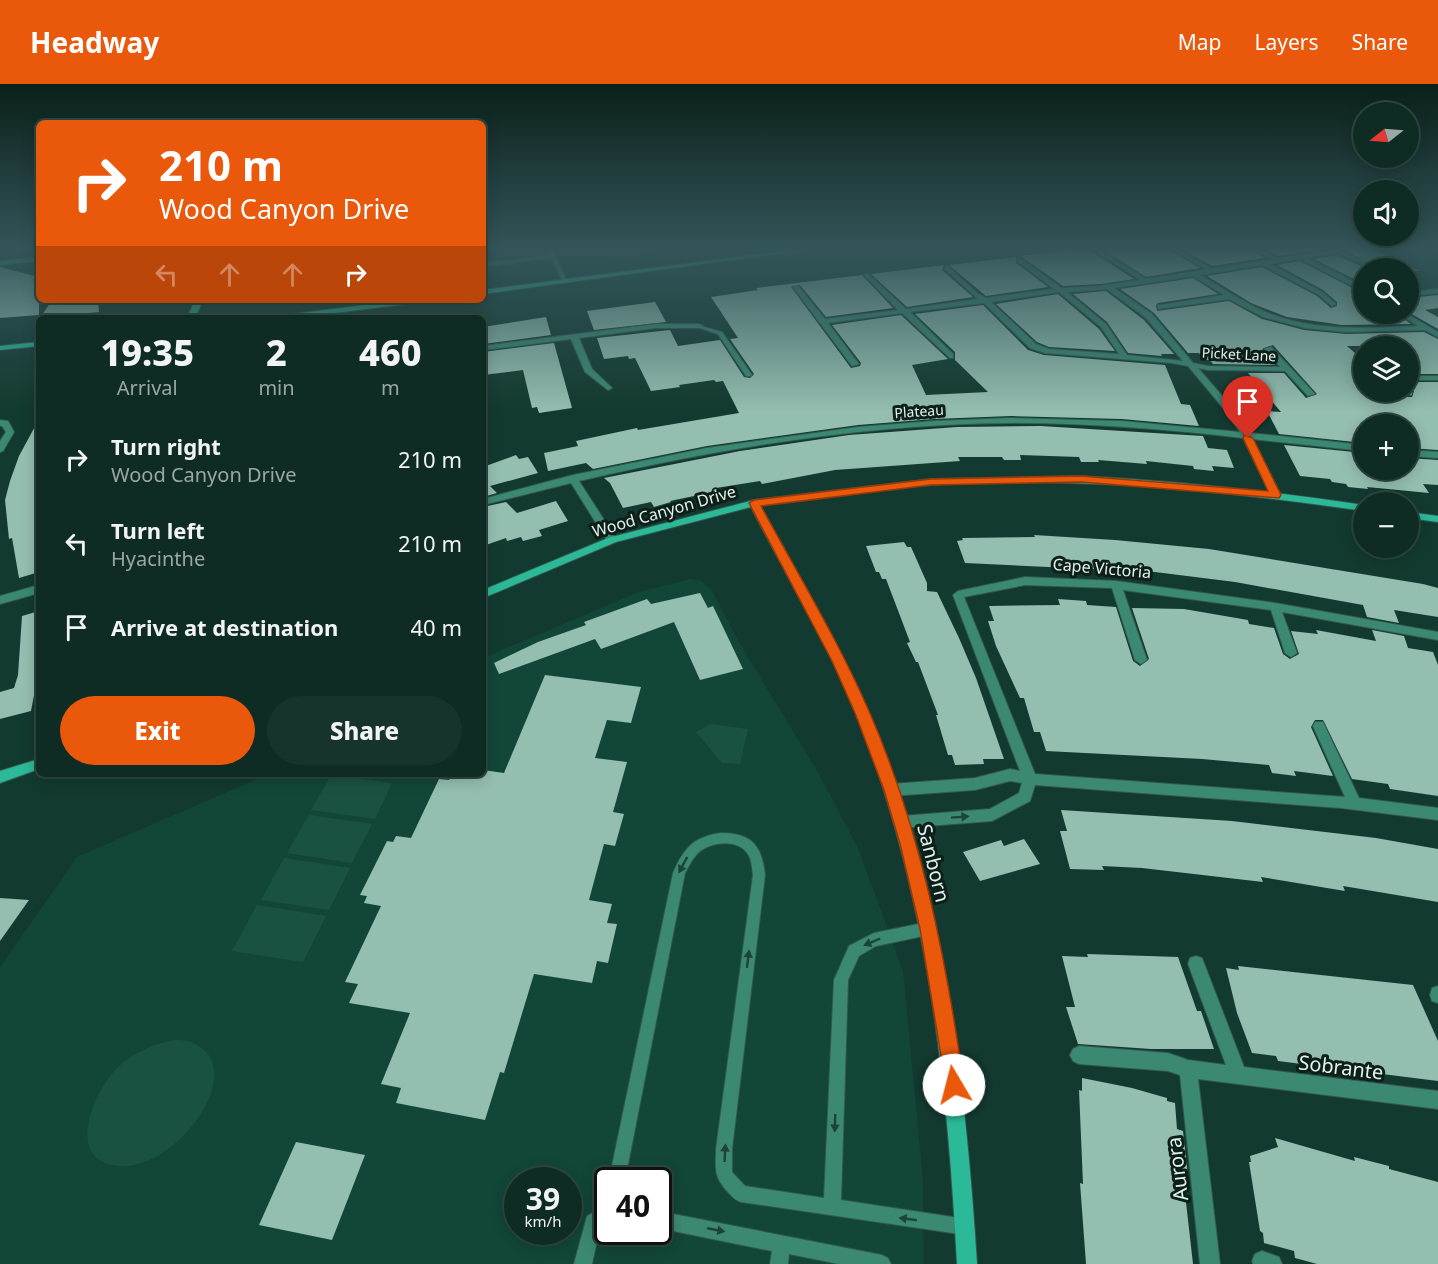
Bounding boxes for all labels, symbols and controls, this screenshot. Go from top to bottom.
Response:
text: Headway [30,23,159,61]
text: Map [1178,28,1222,56]
text: Layers [1255,28,1319,56]
text: Share [1352,28,1408,56]
north arrow [1353,102,1419,168]
map controls [1353,102,1419,558]
text: 210 m [159,136,283,193]
icon: right [60,144,138,222]
button: sound [1353,180,1419,246]
text: Wood Canyon Drive [159,190,409,227]
icon: left [150,258,183,291]
icon: ahead [213,258,246,291]
icon: ahead [276,258,309,291]
icon: right [339,258,372,291]
button: search [1353,258,1419,324]
text: 19:35 [100,328,194,377]
text: 2 [266,328,287,377]
text: 460 [359,328,422,377]
button: layers [1353,336,1419,402]
street label: Picket Lane [1201,343,1277,365]
text: Arrival [117,374,178,401]
text: min [258,374,295,401]
text: m [381,374,400,401]
pin [1222,376,1273,438]
icon: arrive [1231,385,1264,418]
street label: Plateau [894,400,944,422]
button: + [1353,414,1419,480]
text: Turn right [111,431,221,461]
icon: right [60,443,93,476]
text: 210 m [398,444,462,474]
text: Wood Canyon Drive [111,461,296,488]
street label: Wood Canyon Drive [590,480,738,542]
button: − [1353,492,1419,558]
text: Turn left [111,515,205,545]
icon: left [60,527,93,560]
text: 210 m [398,528,462,558]
text: Hyacinthe [111,545,205,572]
street label: Cape Victoria [1052,553,1152,583]
icon: arrive [60,611,93,644]
text: Arrive at destination [111,612,338,642]
text: 40 m [411,612,462,642]
button: Exit [60,696,255,765]
button: Share [267,696,462,765]
one-way arrow [951,812,970,822]
street label: Sanborn [911,821,957,905]
one-way arrow [679,856,688,873]
one-way arrow [862,937,880,947]
one-way arrow [744,950,753,969]
street label: Sobrante [1297,1048,1385,1086]
position arrow [922,1053,986,1117]
one-way arrow [831,1113,840,1132]
street label: Aurora [1160,1136,1194,1202]
one-way arrow [720,1143,729,1162]
speed limit sign: 40 [594,1167,672,1245]
text: 39 [526,1178,560,1219]
text: km/h [525,1211,561,1231]
one-way arrow [898,1214,917,1223]
one-way arrow [707,1226,726,1235]

